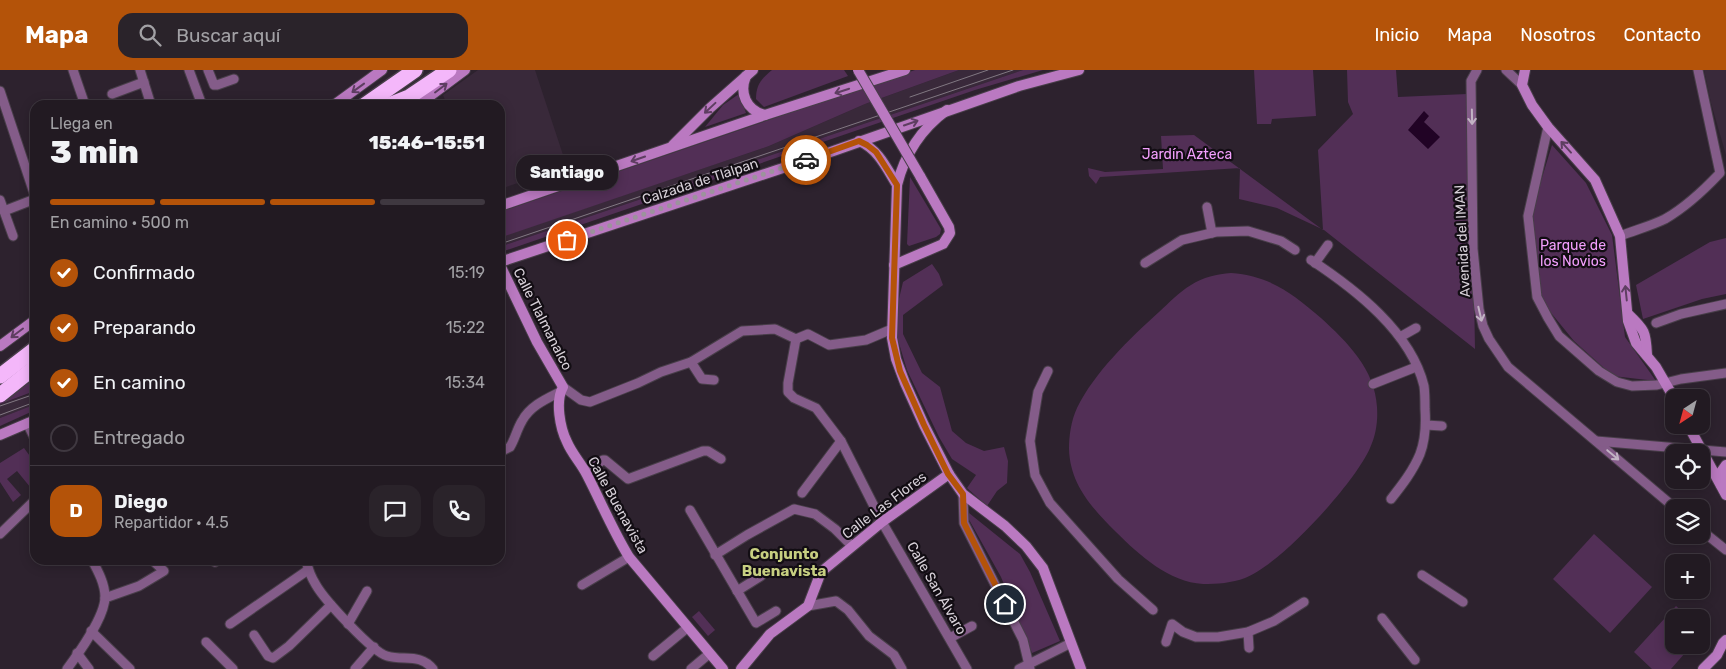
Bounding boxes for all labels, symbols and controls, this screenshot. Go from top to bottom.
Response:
search box [118,13,468,58]
text: Mapa [25,21,88,49]
icon: search [136,21,164,49]
text: Buscar aquí [176,24,280,47]
text: Inicio [1374,24,1419,46]
text: Mapa [1447,24,1492,46]
text: Nosotros [1520,24,1596,46]
text: Contacto [1624,24,1701,46]
one-way arrow [352,82,365,93]
one-way arrow [434,82,447,93]
one-way arrow [835,86,851,96]
one-way arrow [704,102,717,114]
one-way arrow [1467,109,1477,125]
text: Llega en [50,114,113,133]
one-way arrow [902,117,918,127]
text: 15:46–15:51 [369,131,485,154]
text: 3 min [50,133,139,171]
courier [781,135,831,185]
one-way arrow [1561,141,1572,154]
icon: car [792,146,820,174]
park label: Jardín Azteca [1142,146,1232,163]
callout: Santiago [516,155,618,190]
one-way arrow [631,155,647,164]
street label: Calzada de Tlalpan [640,155,760,208]
text: Santiago [530,163,604,182]
street label: Avenida del IMAN [1451,184,1474,298]
text: En camino · 500 m [50,213,189,232]
pin [546,219,588,261]
icon: bag [553,226,581,254]
park label: Parque de los Novios [1540,237,1606,270]
icon: check [50,259,78,287]
text: Confirmado [93,261,195,284]
text: 15:19 [448,263,485,282]
street label: Calle Tlalmanalco [509,265,576,373]
one-way arrow [1621,286,1630,302]
one-way arrow [1476,306,1485,322]
icon: check [50,314,78,342]
text: Preparando [93,316,196,339]
text: 15:22 [446,318,485,337]
one-way arrow [11,328,25,338]
icon: check [50,369,78,397]
text: En camino [93,371,186,394]
text: 15:34 [445,373,485,392]
north arrow [1665,389,1710,434]
map controls [1665,389,1710,654]
text: Entregado [93,426,185,449]
button: locate [1665,444,1710,489]
one-way arrow [1606,450,1619,461]
street label: Calle Buenavista [584,454,651,557]
street label: Calle Las Flores [839,468,930,543]
button: chat [369,485,421,537]
button: phone [433,485,485,537]
text: Diego [114,490,168,513]
text: D [69,499,83,522]
button: layers [1665,499,1710,544]
text: Repartidor · 4.5 [114,513,229,532]
street label: Calle San Álvaro [903,538,971,638]
district label: Conjunto Buenavista [742,545,826,580]
button: + [1665,554,1710,599]
pin [984,583,1026,625]
icon: home [991,590,1019,618]
button: − [1665,609,1710,654]

